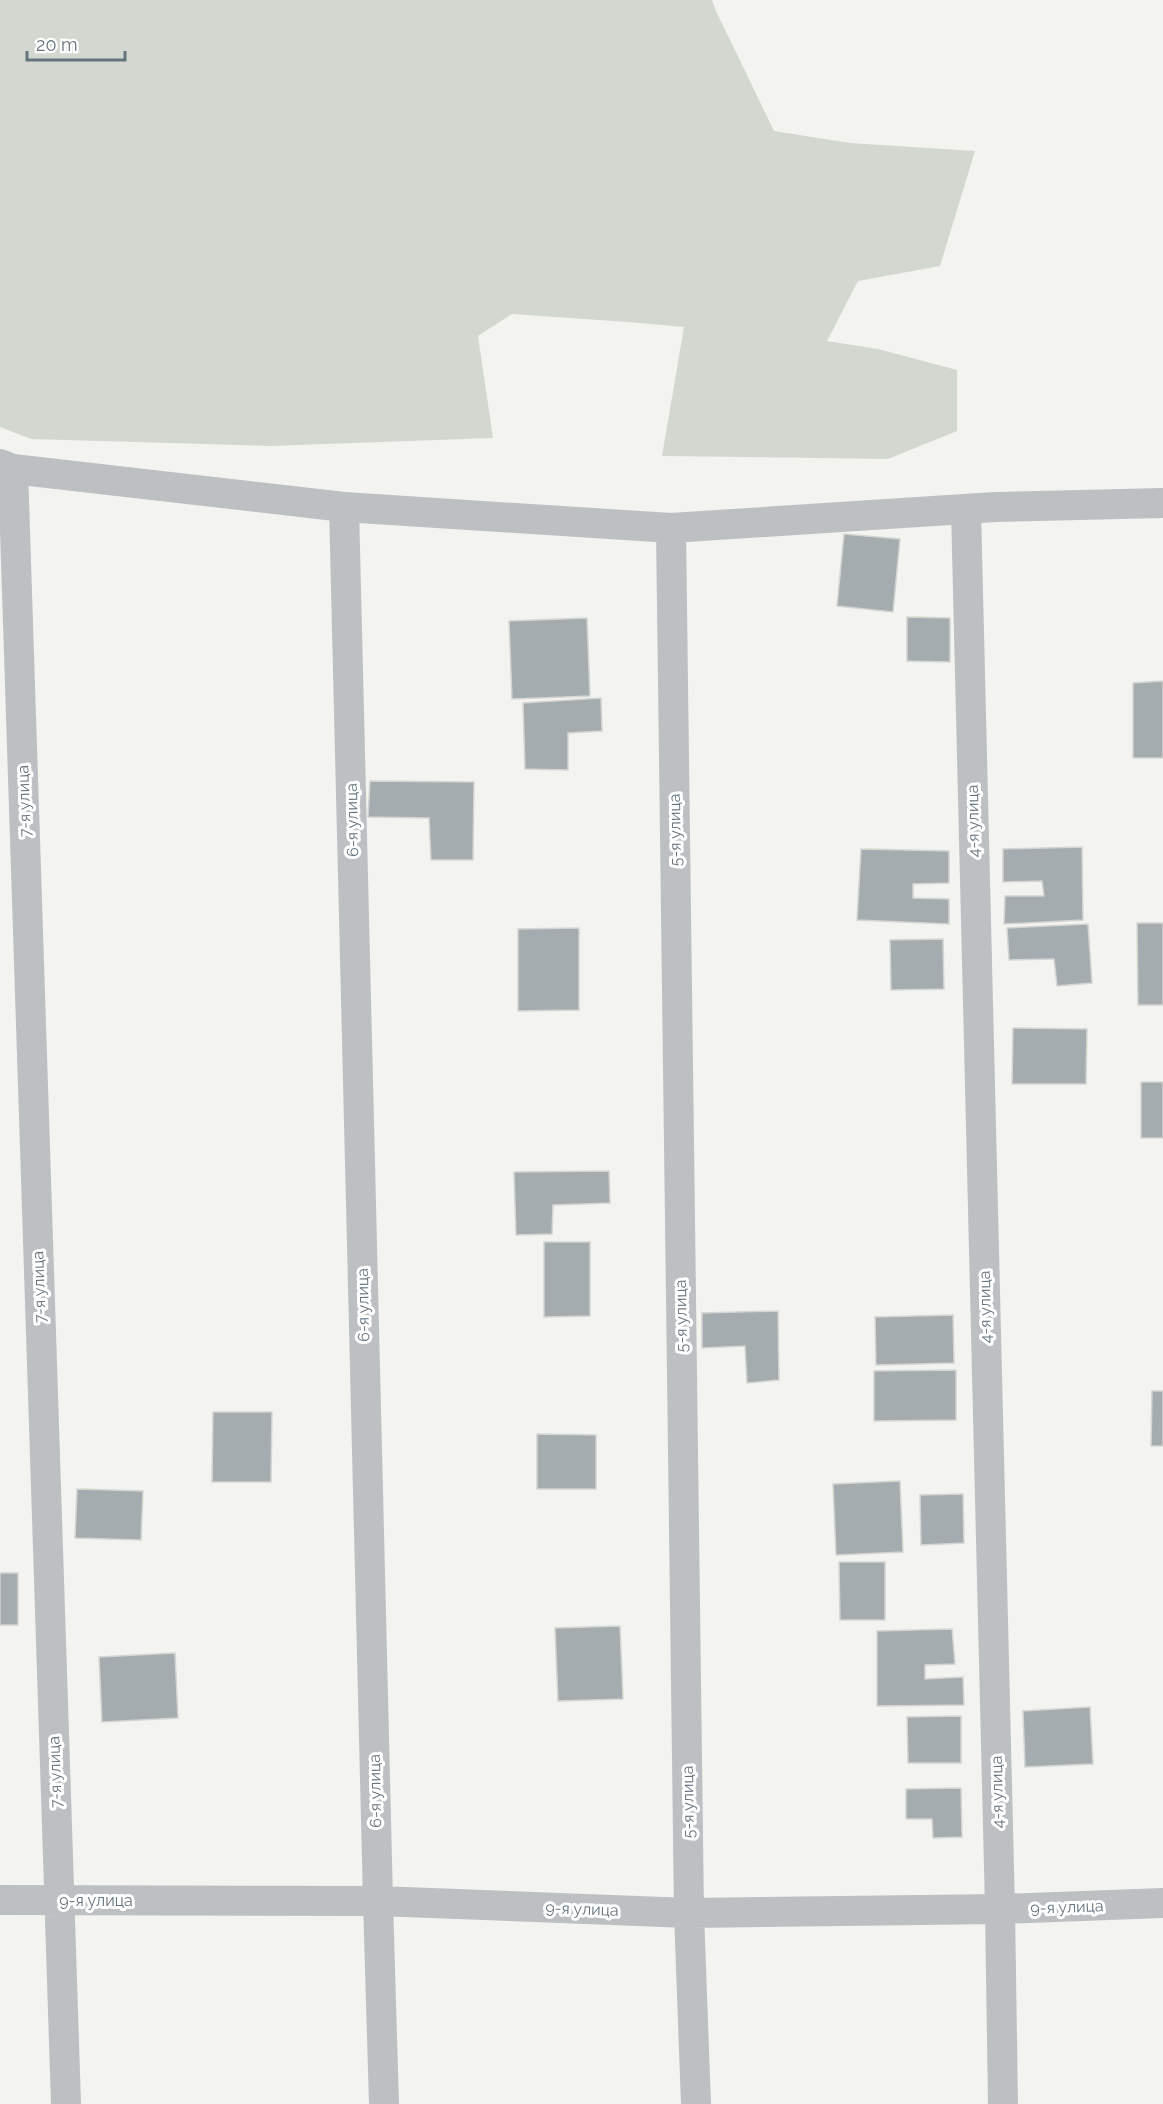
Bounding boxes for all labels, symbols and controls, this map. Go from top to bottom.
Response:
scale bar [27,24,124,62]
text: 20 m [36,34,78,55]
street label: 7-я улица [13,765,35,837]
street label: 6-я улица [342,783,362,857]
street label: 4-я улица [963,785,983,857]
street label: 5-я улица [665,794,685,866]
street label: 7-я улица [28,1251,50,1323]
street label: 6-я улица [353,1268,373,1342]
street label: 4-я улица [975,1271,995,1343]
street label: 5-я улица [671,1280,691,1352]
street label: 7-я улица [44,1736,66,1808]
street label: 6-я улица [365,1754,385,1828]
street label: 4-я улица [987,1756,1007,1828]
street label: 5-я улица [678,1766,698,1838]
street label: 9-я улица [59,1891,133,1910]
street label: 9-я улица [1030,1896,1104,1918]
street label: 9-я улица [545,1898,619,1920]

